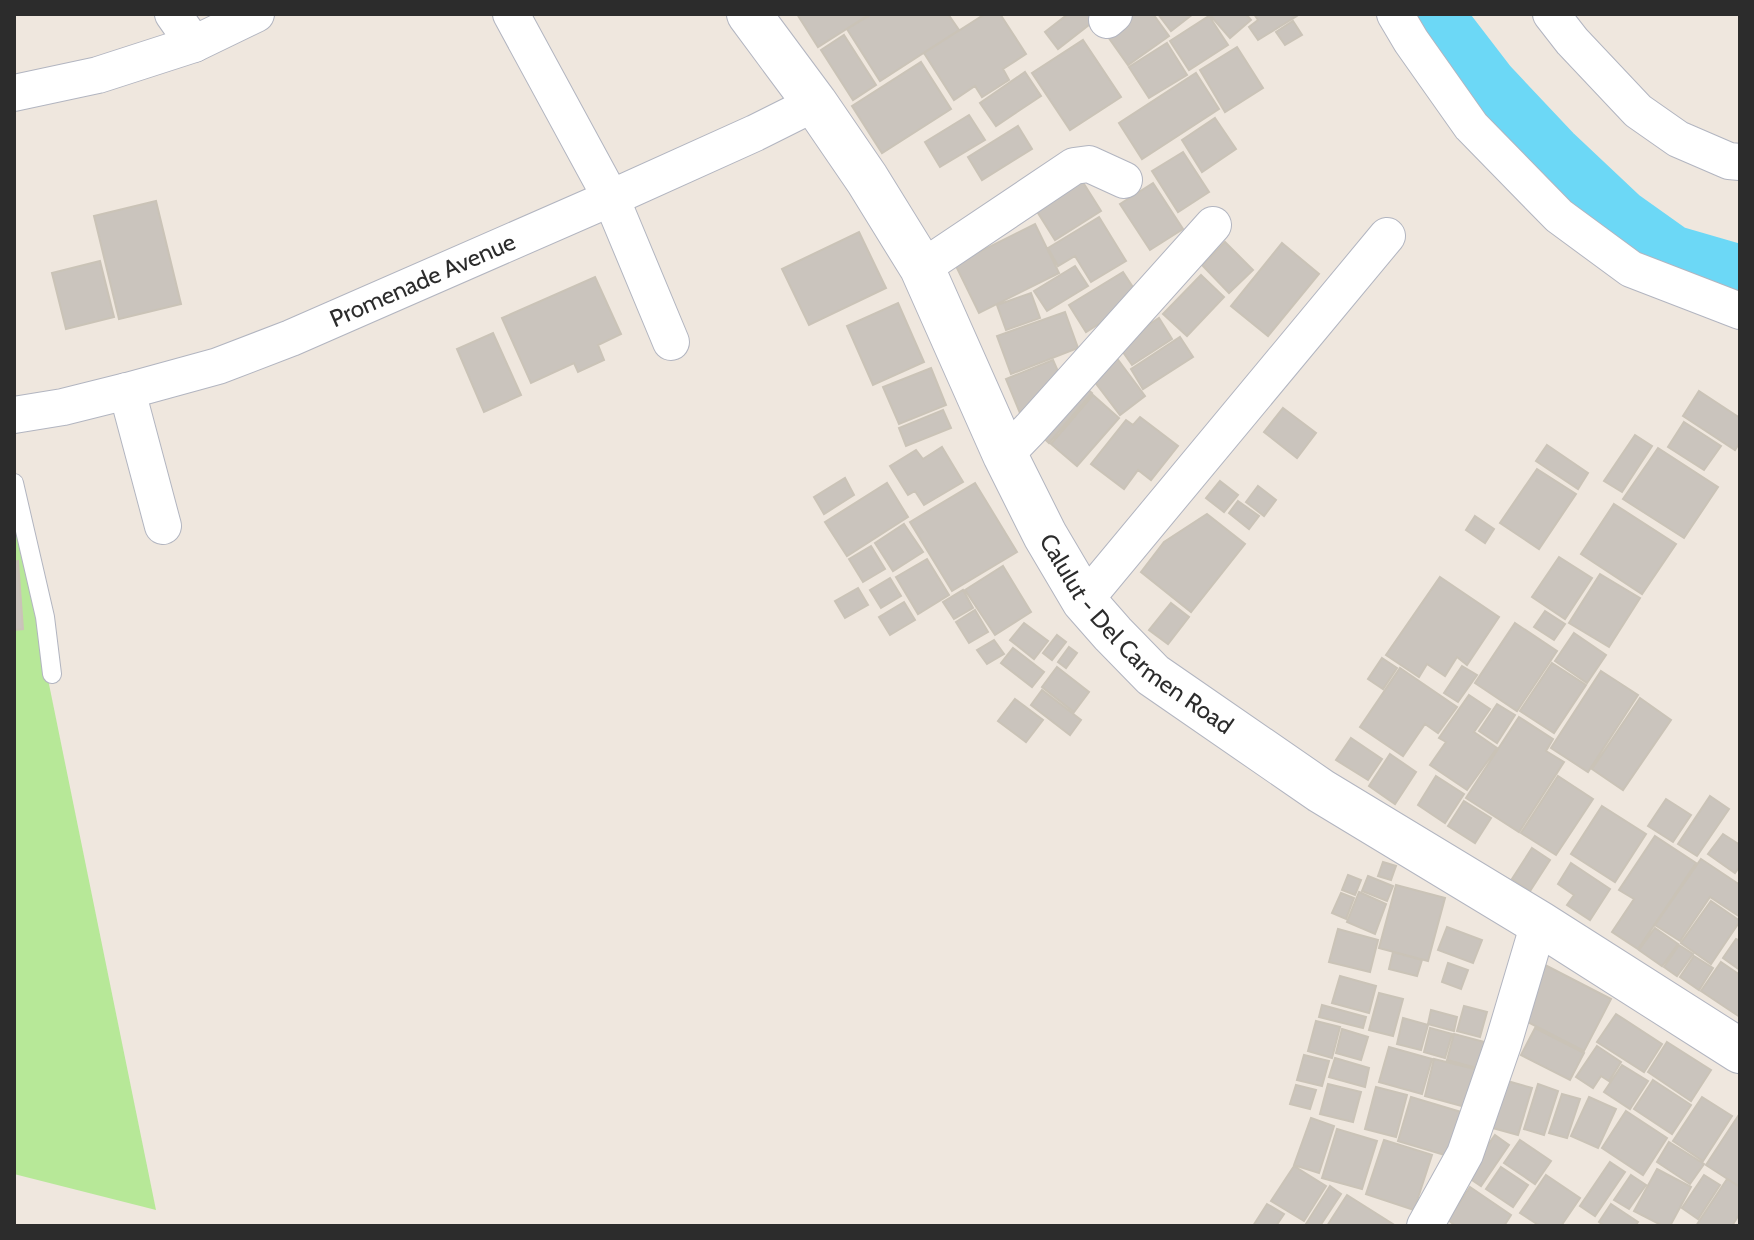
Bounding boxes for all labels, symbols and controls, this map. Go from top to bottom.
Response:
street label: Promenade Avenue [325,227,520,333]
street label: Calulut - Del Carmen Road [1033,528,1239,740]

